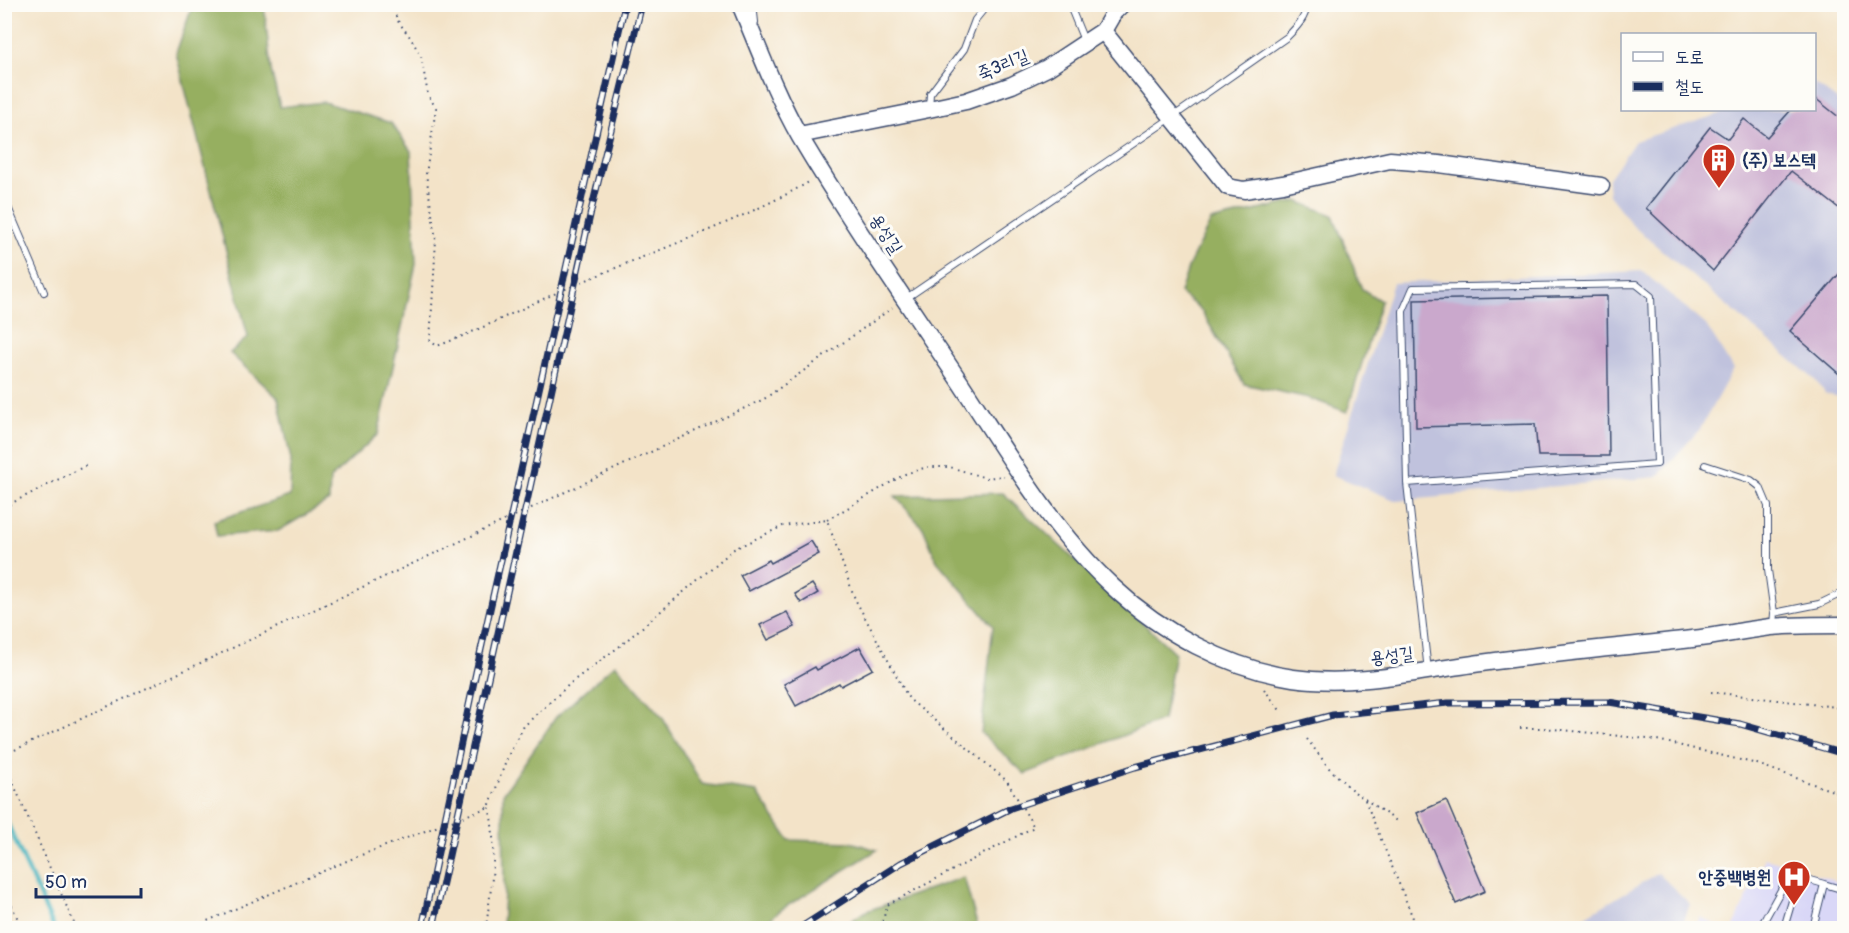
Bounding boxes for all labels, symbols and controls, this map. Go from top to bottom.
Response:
legend [1621,33,1816,111]
street label: 죽3리길 [974,44,1033,86]
text: 도로 [1675,46,1704,69]
text: 철도 [1675,76,1704,99]
building icon: (주) 보스텍 [1701,142,1737,189]
place label: (주) 보스텍 [1742,149,1816,172]
street label: 용성길 [865,210,908,259]
street label: 용성길 [1369,642,1415,670]
hospital icon: 안중백병원 [1776,859,1812,906]
scale bar [36,861,141,899]
place label: 안중백병원 [1699,866,1771,889]
text: 50 m [45,871,87,894]

